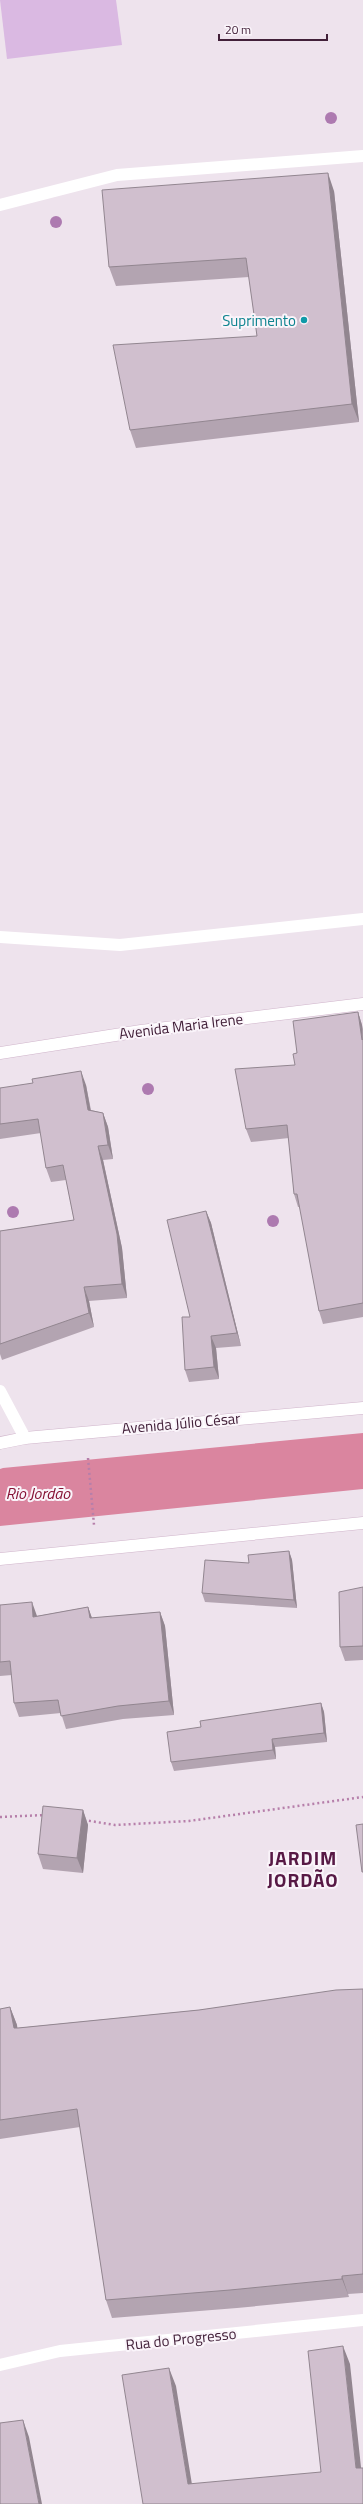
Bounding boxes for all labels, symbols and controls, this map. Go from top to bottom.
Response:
scale bar [219,16,327,42]
text: 20 m [225,20,251,39]
place label: Suprimento [222,309,296,332]
marker: Suprimento [299,315,309,325]
street label: Avenida Maria Irene [118,1007,244,1045]
street label: Avenida Júlio César [121,1406,241,1440]
water label: Rio Jordão [6,1481,71,1505]
district label: JARDIM JORDÃO [267,1843,339,1894]
street label: Rua do Progresso [125,2322,238,2356]

